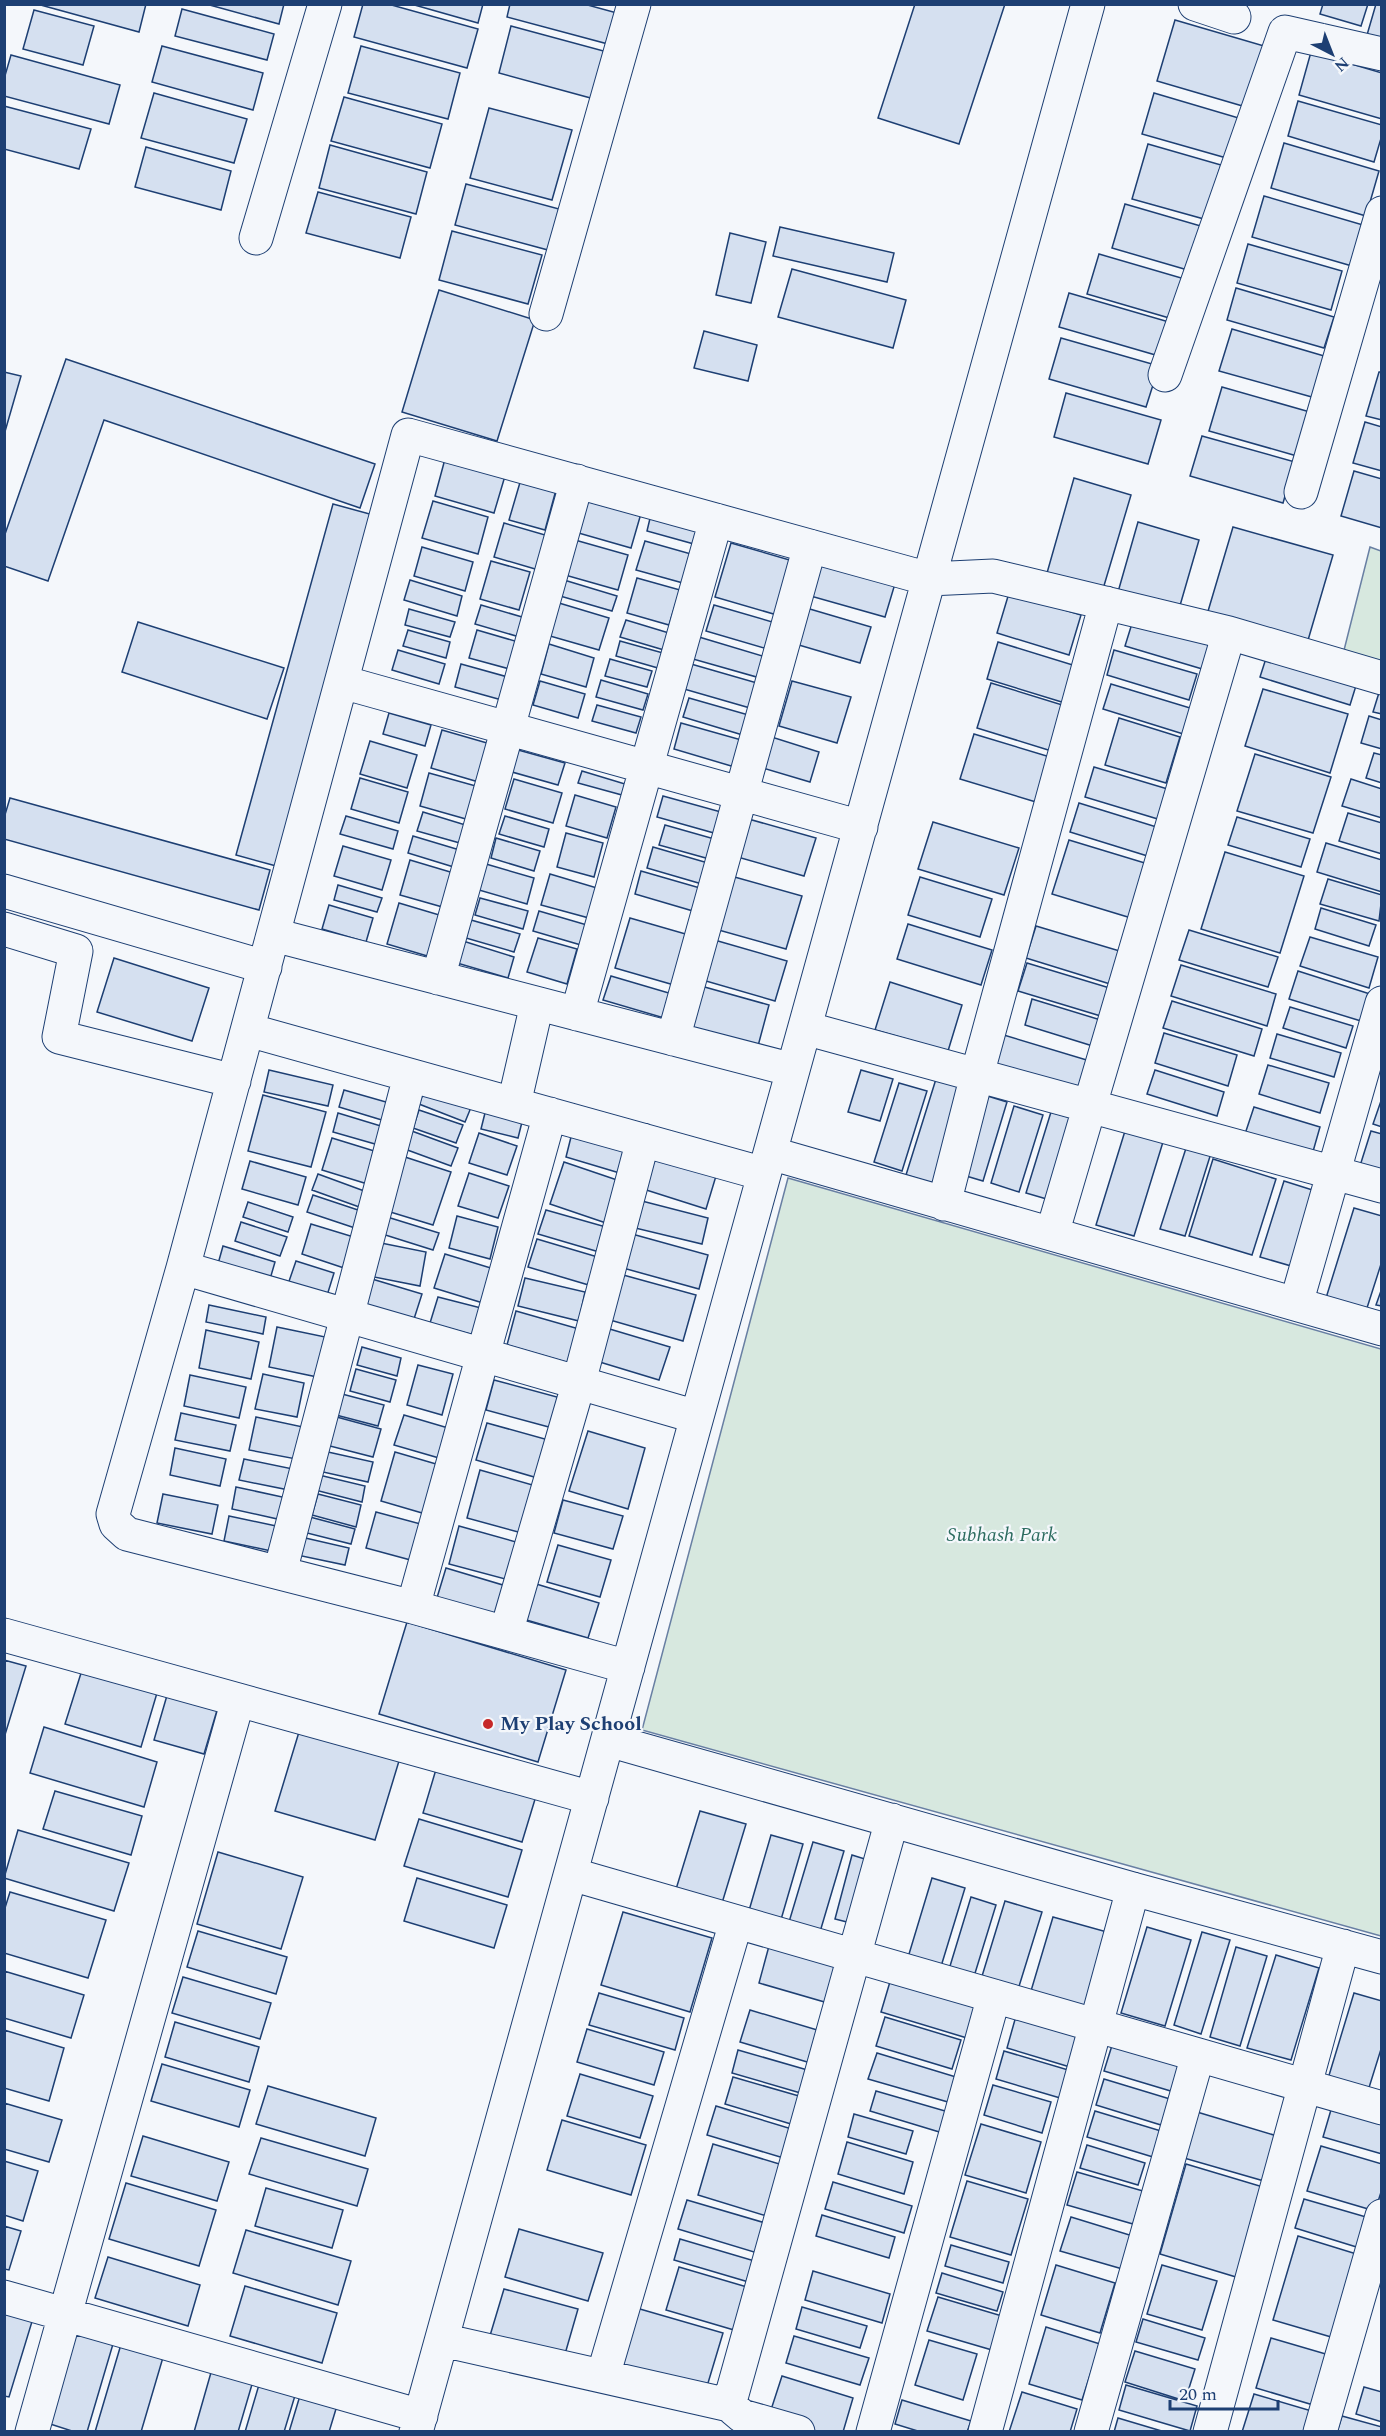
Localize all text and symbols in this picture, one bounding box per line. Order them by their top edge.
north arrow [1302,24,1362,84]
text: N [1328,51,1354,78]
park label: Subhash Park [947,1520,1058,1550]
place label: My Play School [500,1709,642,1739]
marker: My Play School [481,1717,495,1731]
scale bar [1170,2373,1278,2411]
text: 20 m [1179,2381,1217,2408]

